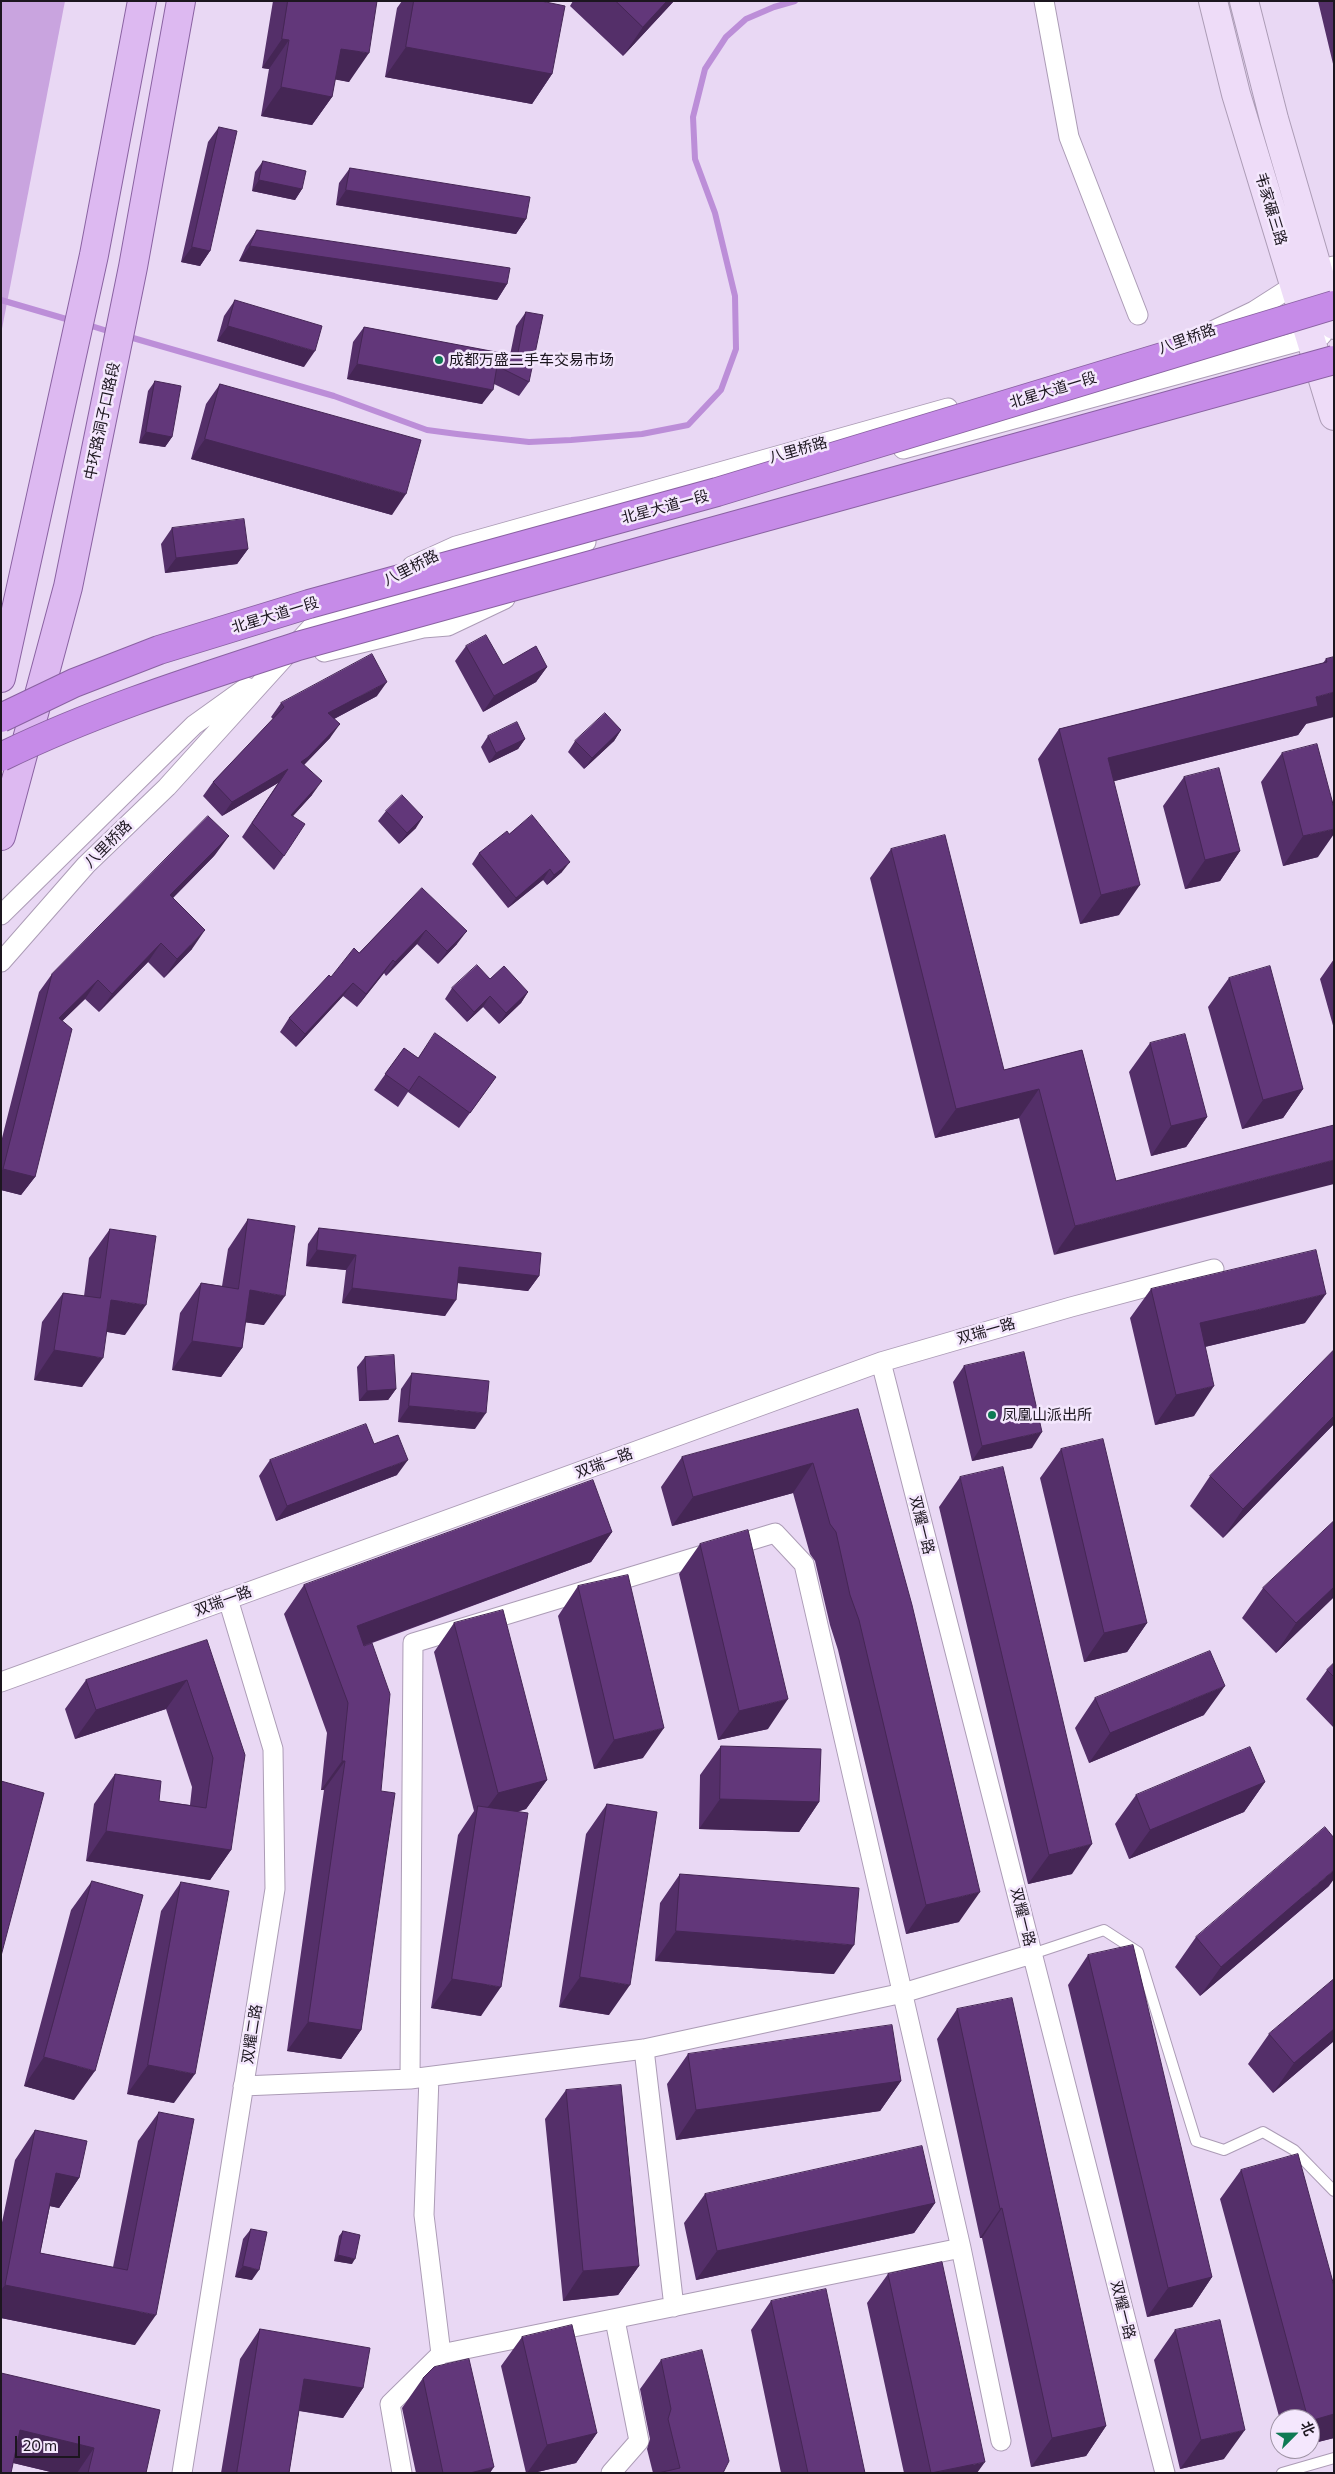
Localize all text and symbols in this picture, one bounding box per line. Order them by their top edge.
street label: 韦家碾三路 [1251,171,1291,247]
street label: 八里桥路 [1156,320,1218,358]
place label: 成都万盛二手车交易市场 [449,351,614,369]
marker: 成都万盛二手车交易市场 [433,354,445,366]
street label: 中环路洞子口路段 [81,360,123,482]
street label: 北星大道一段 [1007,368,1099,412]
street label: 八里桥路 [767,433,829,467]
street label: 北星大道一段 [619,487,711,527]
street label: 八里桥路 [380,546,442,590]
street label: 北星大道一段 [229,593,321,637]
street label: 八里桥路 [80,816,136,872]
street label: 双瑞一路 [955,1314,1017,1348]
place label: 凤凰山派出所 [1002,1406,1092,1424]
marker: 凤凰山派出所 [986,1409,998,1421]
street label: 双瑞一路 [573,1444,635,1482]
street label: 双耀一路 [906,1494,938,1556]
street label: 双瑞一路 [192,1582,254,1620]
street label: 双耀一路 [1007,1886,1039,1948]
street label: 双耀二路 [238,2003,266,2065]
street label: 双耀一路 [1107,2279,1139,2341]
north arrow [1270,2409,1320,2459]
text: 北 [1298,2419,1319,2438]
scale bar [18,2426,82,2458]
text: 20 m [23,2436,57,2454]

